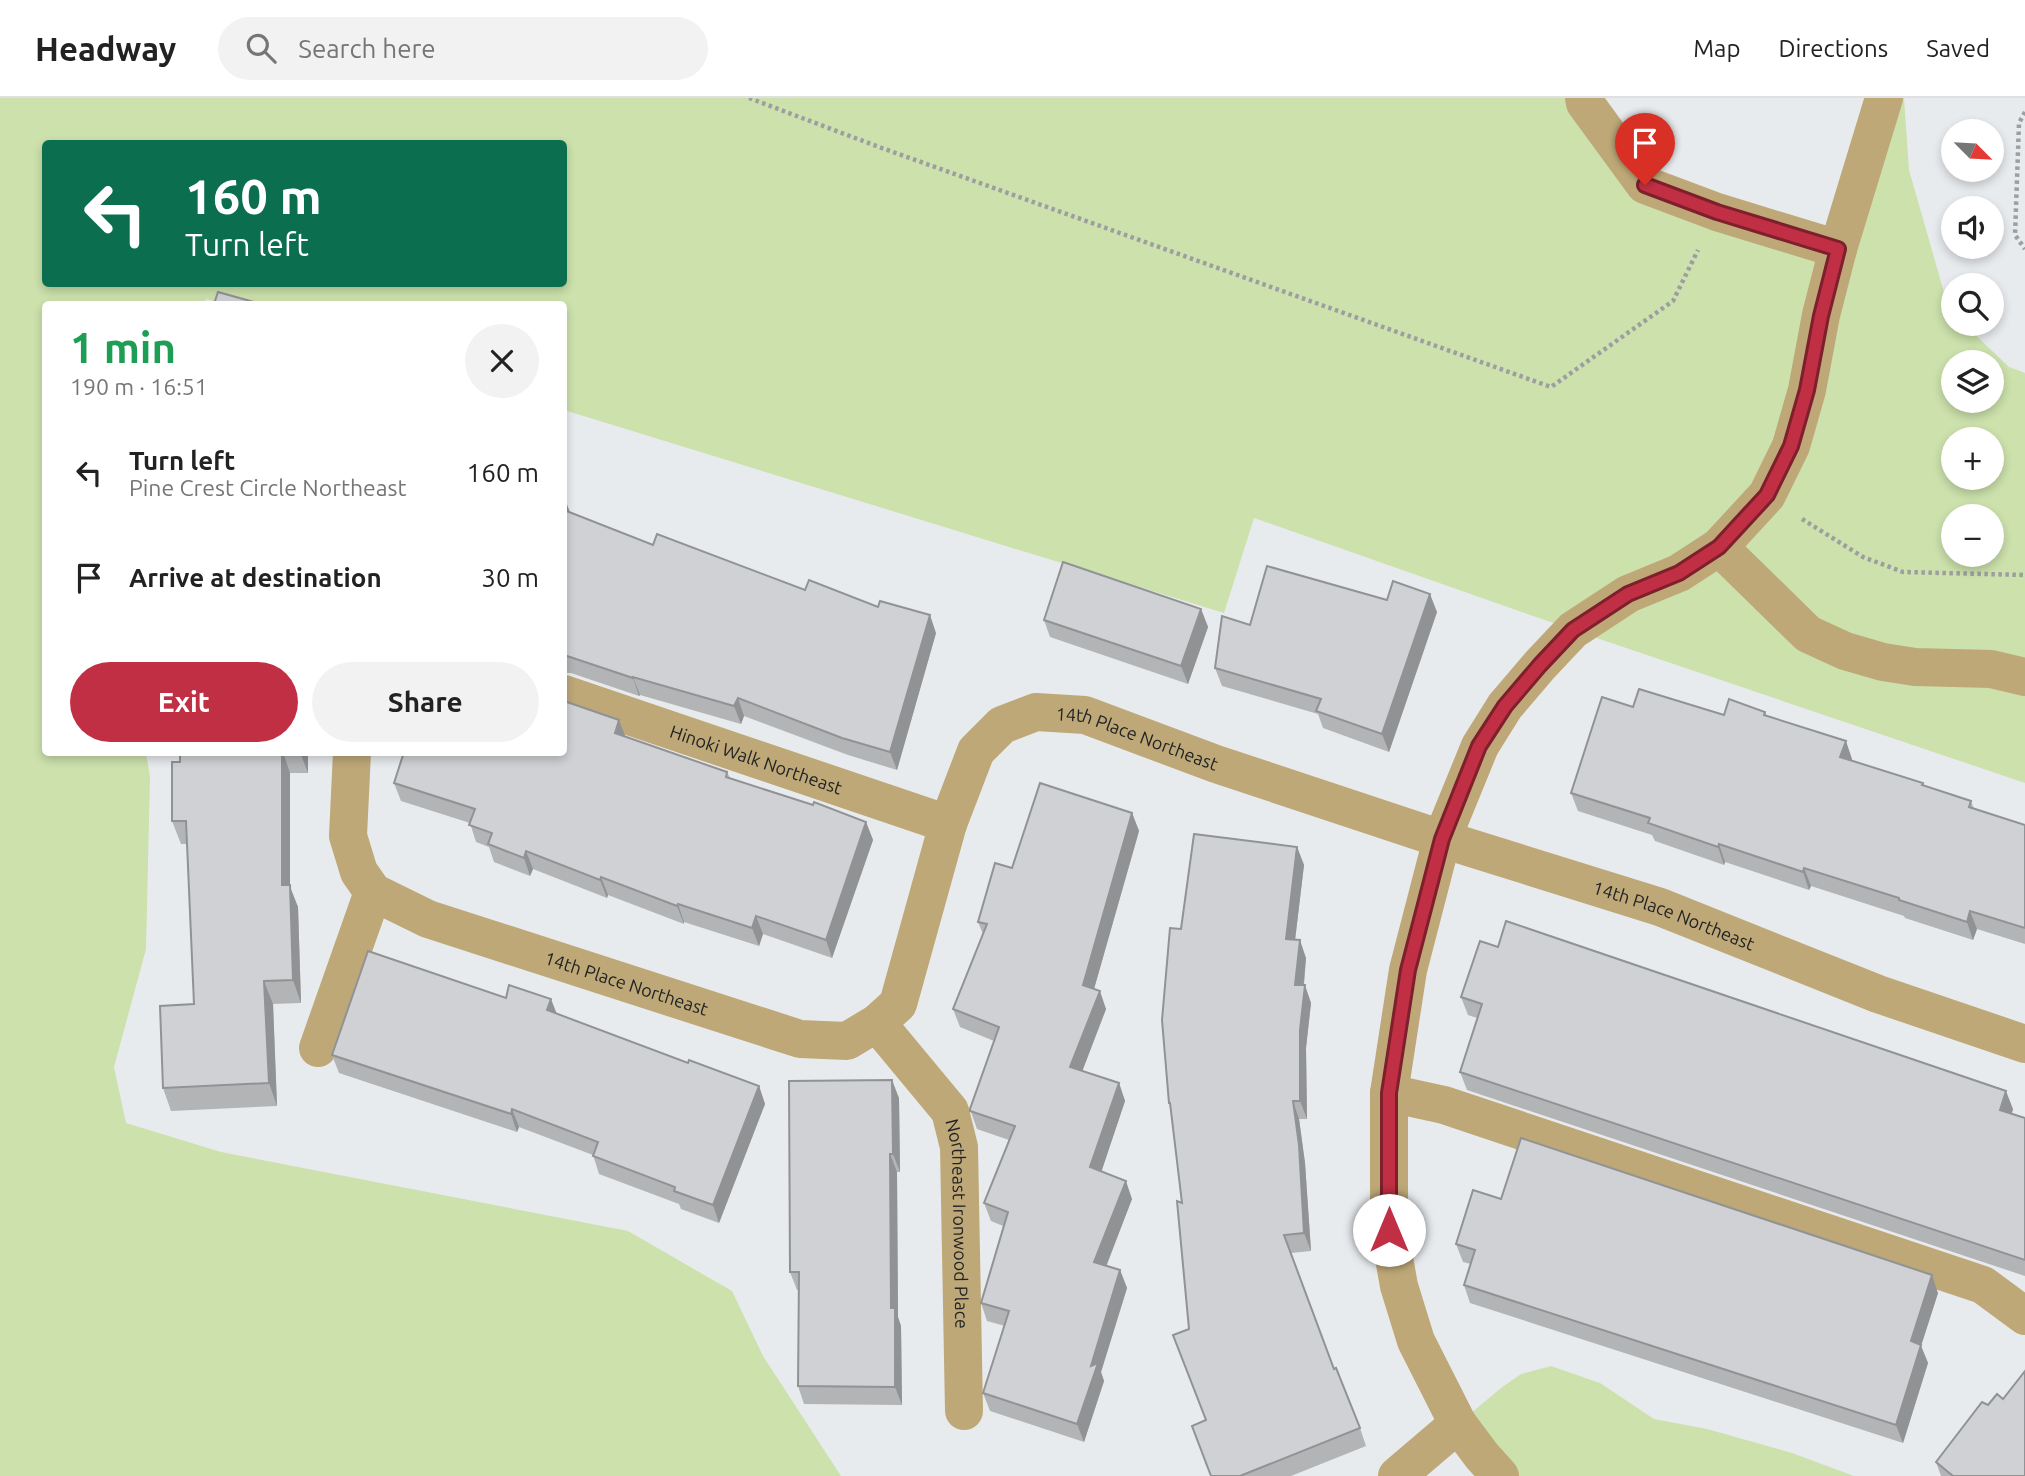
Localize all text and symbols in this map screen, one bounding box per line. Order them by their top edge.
search box [218,17,708,80]
icon: search [242,29,280,67]
text: Headway [35,30,176,67]
text: Search here [298,34,436,63]
text: Map [1693,35,1740,62]
text: Directions [1778,35,1888,62]
text: Saved [1926,35,1990,62]
pin [1615,113,1675,185]
north arrow [1941,119,2004,182]
map controls [1941,119,2004,567]
icon: arrive [1626,124,1664,162]
icon: left [70,168,161,259]
text: 160 m [185,168,322,223]
button: sound [1941,196,2004,259]
text: Turn left [185,226,309,262]
button: search [1941,273,2004,336]
text: 1 min [70,324,176,371]
button: close [465,324,539,398]
button: layers [1941,350,2004,413]
text: 190 m · 16:51 [70,374,208,399]
button: + [1941,427,2004,490]
text: Turn left [129,446,235,475]
icon: left [70,454,108,492]
text: 160 m [467,458,539,487]
text: Pine Crest Circle Northeast [129,475,407,500]
button: − [1941,504,2004,567]
icon: arrive [70,559,108,597]
text: Arrive at destination [129,563,382,592]
text: 30 m [481,563,539,592]
button: Exit [70,662,298,742]
button: Share [312,662,539,742]
street label: 14th Place Northeast [1055,703,1221,774]
street label: Hinoki Walk Northeast [668,721,845,798]
street label: 14th Place Northeast [1591,877,1758,954]
street label: 14th Place Northeast [542,947,711,1019]
street label: Northeast Ironwood Place [942,1117,972,1329]
position arrow [1352,1193,1426,1267]

